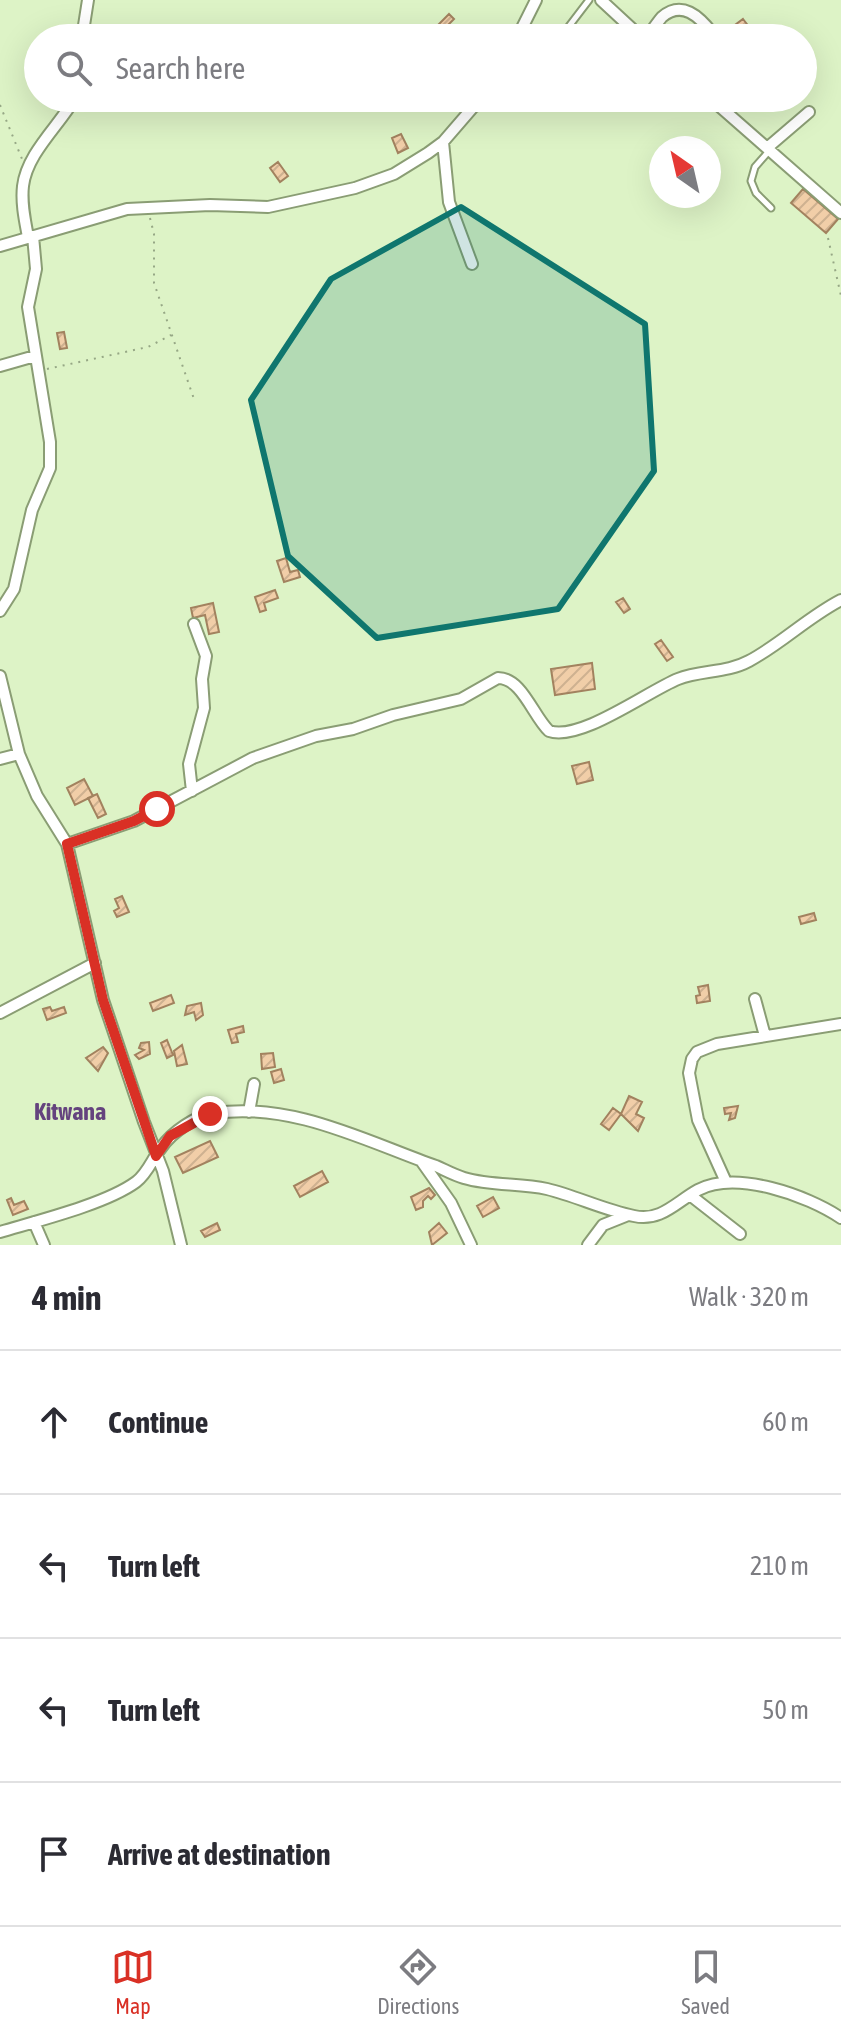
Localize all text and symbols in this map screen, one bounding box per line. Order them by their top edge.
search box [24,24,817,112]
icon: search [52,46,96,90]
text: Search here [116,51,245,85]
north arrow [649,136,721,208]
route start [139,791,175,827]
route end [192,1096,228,1132]
district label: Kitwana [34,1098,106,1125]
text: 4 min [32,1278,101,1317]
text: Walk · 320 m [689,1282,809,1312]
icon: ahead [32,1400,76,1444]
text: Continue [108,1405,208,1439]
text: 60 m [762,1407,809,1437]
icon: left [32,1544,76,1588]
text: Turn left [108,1549,200,1583]
text: 210 m [750,1551,809,1581]
icon: left [32,1688,76,1732]
text: Turn left [108,1693,200,1727]
text: 50 m [762,1695,809,1725]
icon: arrive [32,1832,76,1876]
text: Arrive at destination [108,1837,330,1871]
tab: Map [111,1945,155,2019]
tab: Directions [377,1945,459,2019]
tab: Saved [681,1945,730,2019]

